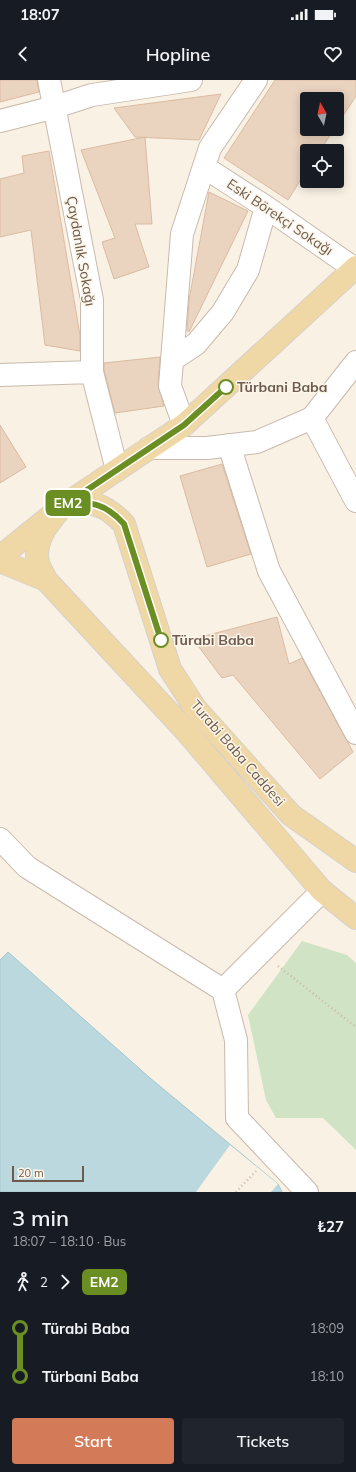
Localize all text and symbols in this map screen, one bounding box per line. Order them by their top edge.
text: 18:07 [20,5,60,24]
icon: back [12,43,34,65]
text: Hopline [146,43,210,66]
icon: heart [322,43,344,65]
north arrow [300,92,344,136]
map controls [300,92,344,188]
button: locate [300,144,344,188]
street label: Eski Börekçi Sokağı [223,175,337,259]
street label: Çaydanlık Sokağı [62,194,100,308]
place label: Türbani Baba [237,378,327,396]
marker: Türbani Baba [218,379,234,395]
line badge: EM2 [45,490,91,516]
text: EM2 [54,494,82,512]
place label: Türabi Baba [172,631,254,649]
marker: Türabi Baba [153,632,169,648]
street label: Turabi Baba Caddesi [187,696,289,810]
scale bar [12,1164,84,1183]
text: 20 m [18,1166,44,1180]
text: 3 min [12,1204,69,1232]
text: ₺27 [317,1217,344,1236]
text: 18:07 – 18:10 · Bus [12,1233,126,1249]
icon: walk [12,1271,34,1293]
icon: forward [54,1271,76,1293]
text: EM2 [90,1273,119,1291]
text: 2 [40,1274,48,1290]
text: Türabi Baba [42,1319,130,1338]
text: 18:09 [310,1320,344,1336]
text: Türbani Baba [42,1367,139,1386]
text: 18:10 [310,1368,344,1384]
button: Start [12,1418,174,1464]
button: Tickets [182,1418,344,1464]

